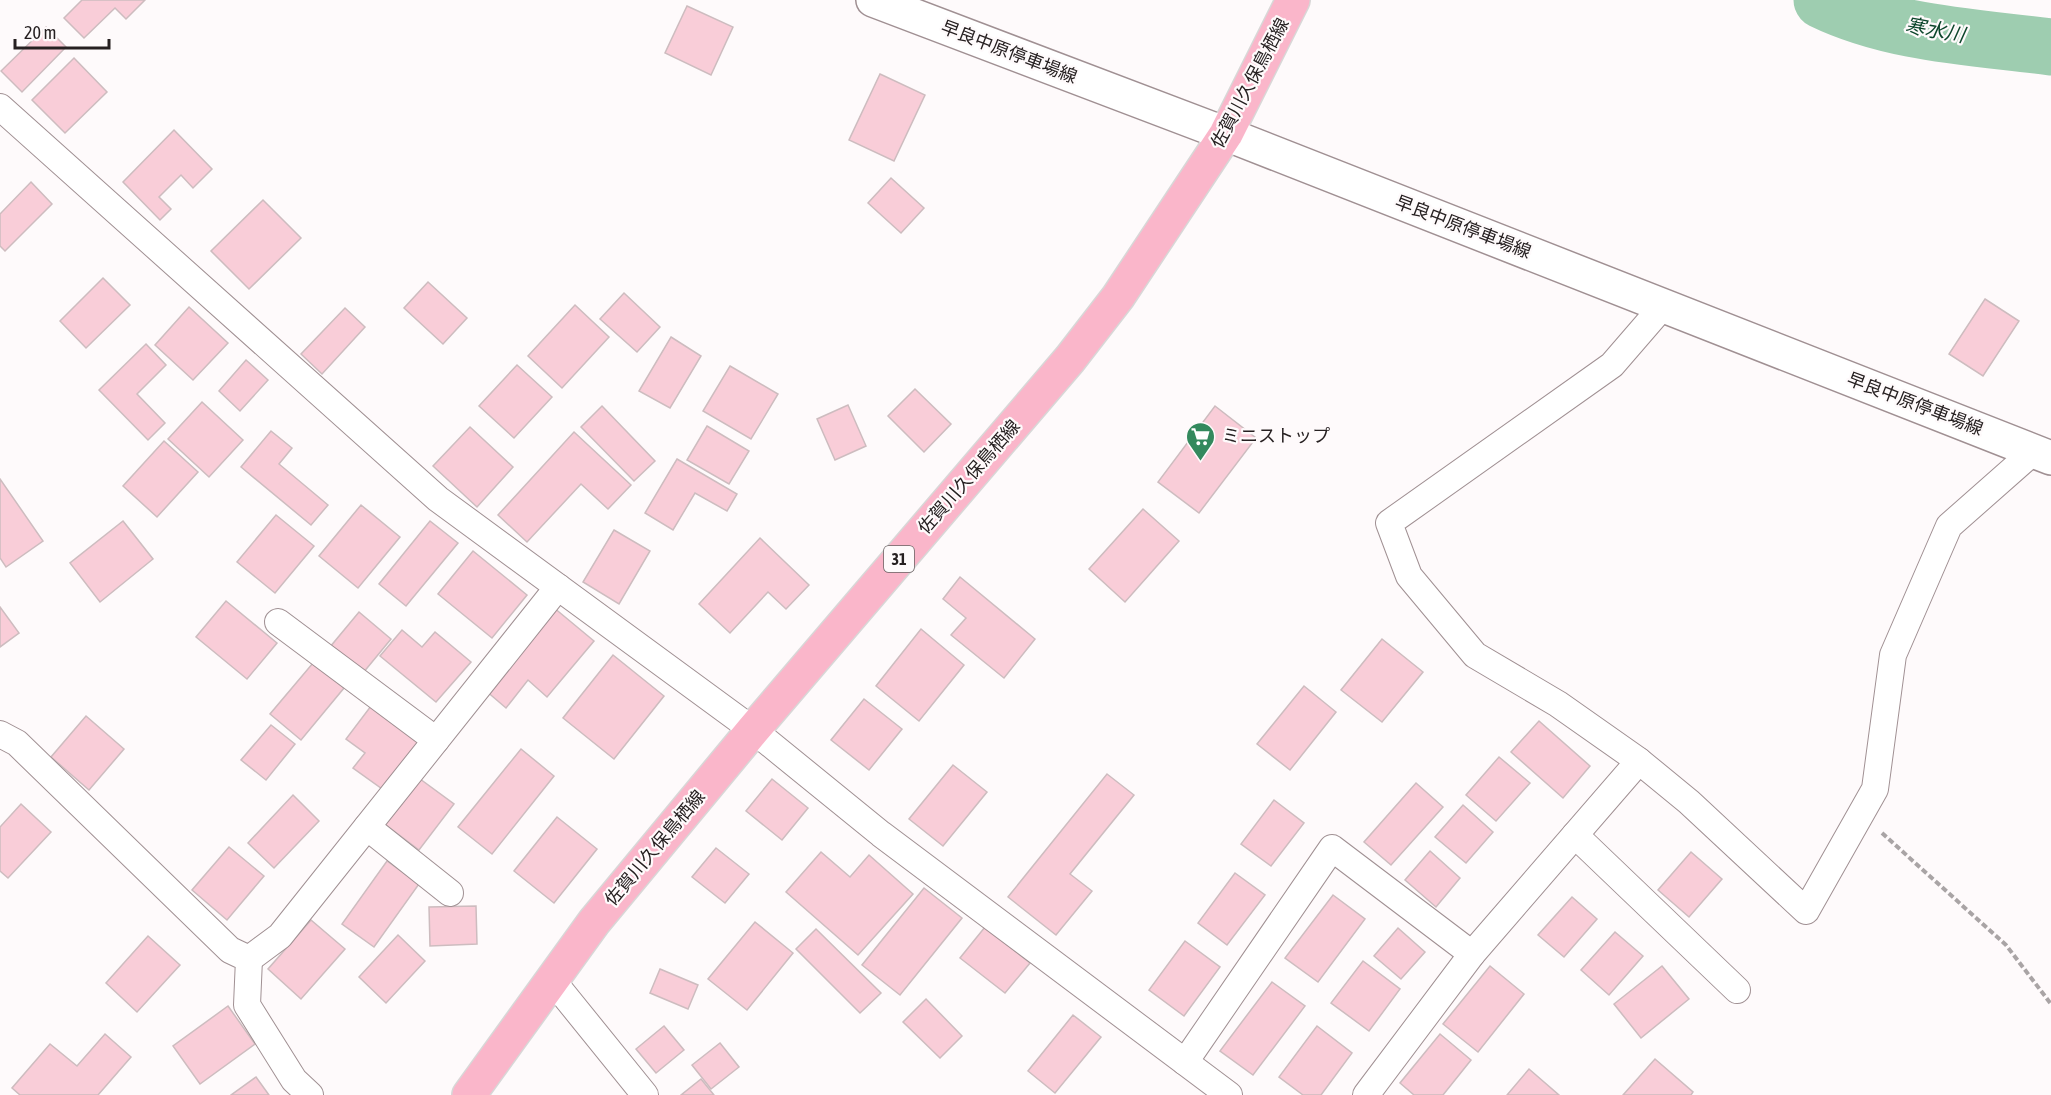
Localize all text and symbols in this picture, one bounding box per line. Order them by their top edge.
scale bar [15,12,110,50]
water label: 寒水川 [1904,13,1969,46]
street label: 佐賀川久保鳥栖線 [1206,14,1293,151]
street label: 早良中原停車場線 [938,16,1080,87]
text: 20 m [24,22,56,43]
street label: 早良中原停車場線 [1392,191,1534,262]
street label: 早良中原停車場線 [1844,368,1986,439]
street label: 佐賀川久保鳥栖線 [913,415,1024,538]
supermarket icon: ミニストップ [1185,420,1217,462]
place label: ミニストップ [1222,425,1330,446]
road number: 31 [884,546,914,572]
street label: 佐賀川久保鳥栖線 [600,786,709,910]

